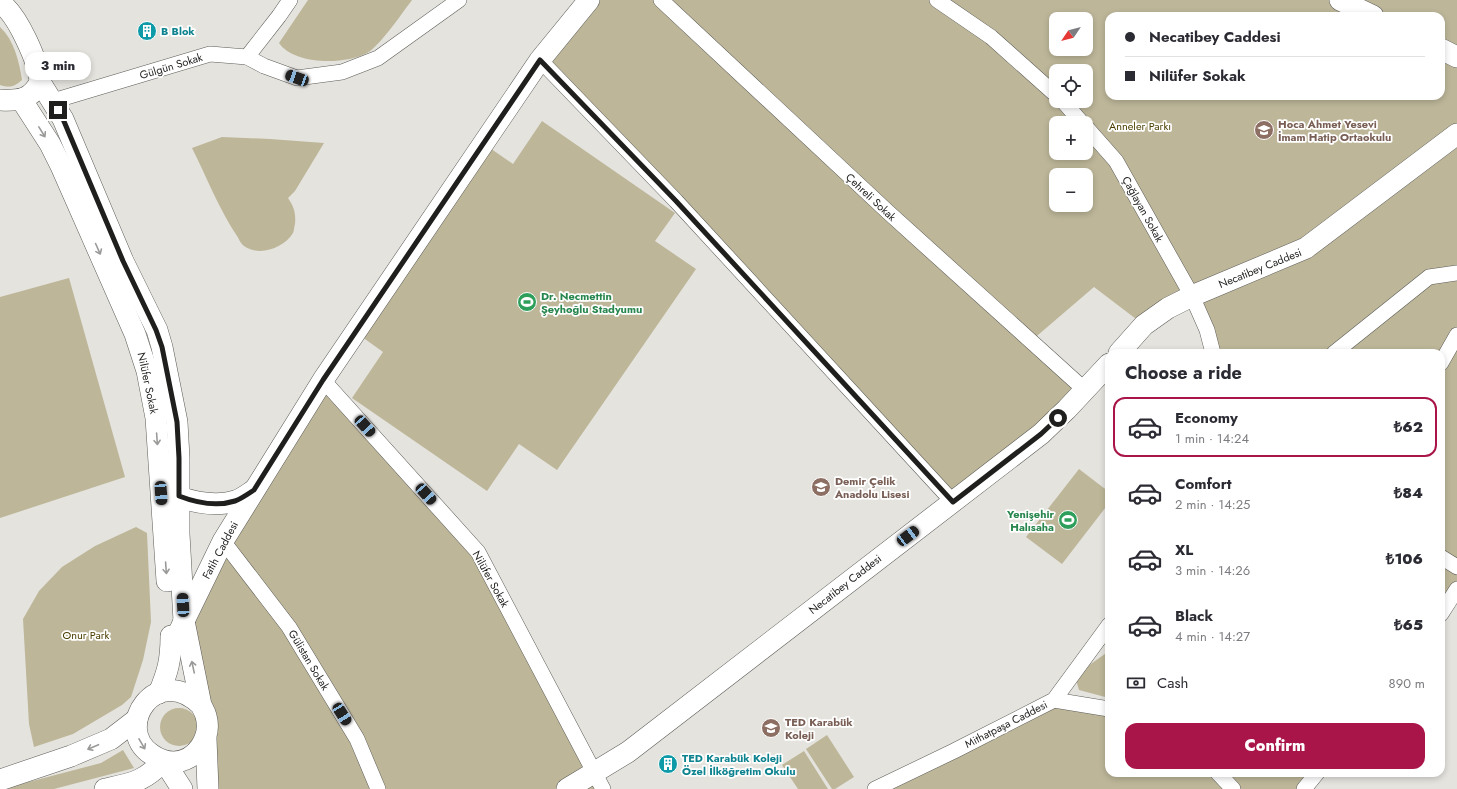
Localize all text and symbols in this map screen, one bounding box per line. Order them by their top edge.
north arrow [1049,12,1093,56]
map controls [1049,12,1093,212]
building icon: B Blok [136,20,158,42]
place label: B Blok [161,23,195,39]
text: Necatibey Caddesi [1149,26,1281,48]
street label: Gülgün Sokak [138,49,205,83]
callout: 3 min [25,52,91,80]
text: 3 min [41,56,75,75]
button: locate [1049,64,1093,108]
text: Nilüfer Sokak [1149,65,1246,87]
car [284,68,310,88]
route end [49,101,67,119]
button: + [1049,116,1093,160]
place label: Hoca Ahmet Yesevi İmam Hatip Ortaokulu [1278,116,1391,145]
park label: Anneler Parkı [1109,118,1171,134]
school or university icon: Hoca Ahmet Yesevi İmam Hatip Ortaokulu [1253,119,1275,141]
one-way arrow [39,126,47,138]
button: − [1049,168,1093,212]
street label: Çehreli Sokak [842,169,900,225]
street label: Çağlayan Sokak [1118,173,1168,245]
one-way arrow [95,243,102,255]
street label: Necatibey Caddesi [1216,244,1304,292]
place label: Dr. Necmettin Şeyhoğlu Stadyumu [541,288,642,317]
sports icon: Dr. Necmettin Şeyhoğlu Stadyumu [516,291,538,313]
street label: Nilüfer Sokak [134,351,162,415]
text: Choose a ride [1125,360,1242,386]
text: Economy [1175,407,1238,429]
route start [1049,409,1067,427]
icon: car [1127,409,1163,445]
car [353,413,377,439]
text: ₺62 [1394,416,1423,438]
text: 1 min · 14:24 [1175,429,1249,448]
one-way arrow [154,432,161,445]
place label: Demir Çelik Anadolu Lisesi [834,473,909,502]
text: Comfort [1175,473,1232,495]
icon: car [1127,475,1163,511]
school or university icon: Demir Çelik Anadolu Lisesi [810,476,832,498]
car [154,481,168,505]
car [414,481,438,507]
text: ₺84 [1394,482,1423,504]
text: 2 min · 14:25 [1175,495,1250,514]
place label: Yenişehir Halısaha [1006,506,1054,535]
sports icon: Yenişehir Halısaha [1057,509,1079,531]
street label: Fatih Caddesi [198,518,242,582]
car [895,524,921,548]
text: XL [1175,539,1193,561]
icon: car [1127,541,1163,577]
street label: Nilüfer Sokak [469,548,513,610]
text: ₺106 [1386,548,1423,570]
street label: Necatibey Caddesi [805,550,885,618]
one-way arrow [163,561,170,574]
text: 3 min · 14:26 [1175,561,1250,580]
car [176,593,190,617]
text: Black [1175,605,1213,627]
icon: car [1127,607,1163,643]
text: ₺65 [1394,614,1423,636]
park label: Onur Park [63,627,110,643]
street label: Gülistan Sokak [285,627,333,693]
text: 4 min · 14:27 [1175,627,1250,646]
one-way arrow [189,661,197,674]
icon: cash [1125,672,1147,694]
text: Cash [1157,672,1188,694]
text: 890 m [1389,674,1425,693]
street label: Mithatpaşa Caddesi [962,696,1050,752]
car [331,701,353,727]
place label: TED Karabük Koleji [785,714,853,743]
school or university icon: TED Karabük Koleji [760,717,782,739]
button: Confirm [1125,723,1425,769]
one-way arrow [139,738,146,750]
one-way arrow [87,744,99,751]
place label: TED Karabük Koleji Özel İlköğretim Okulu [682,750,795,779]
building icon: TED Karabük Koleji Özel İlköğretim Okulu [657,753,679,775]

